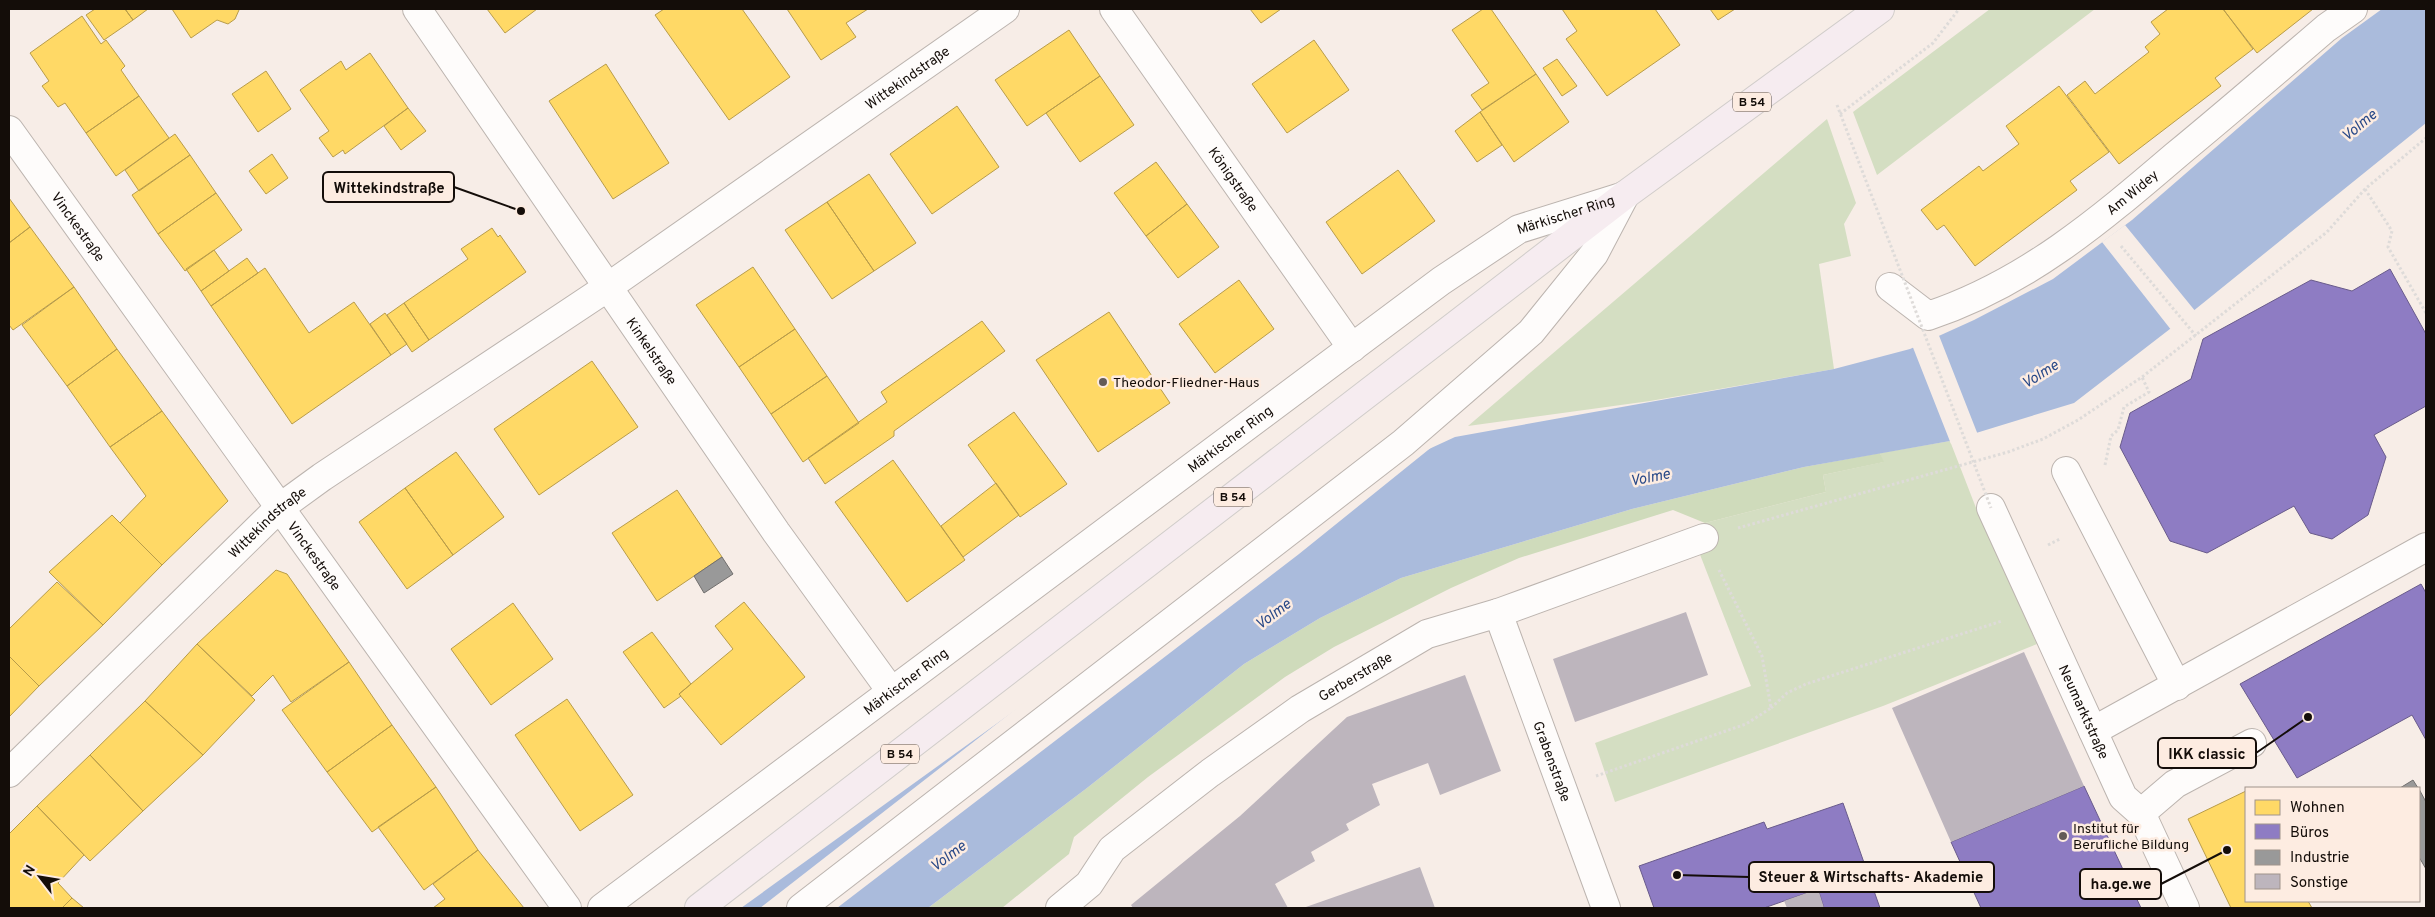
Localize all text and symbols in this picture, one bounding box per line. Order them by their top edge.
street label: Wittekindstraße [863,43,954,114]
road number: B 54 [1733,92,1771,111]
water label: Volme [2339,106,2382,146]
street label: Königstraße [1204,144,1261,216]
street label: Am Widey [2104,167,2162,220]
callout: Wittekindstraße [323,172,454,202]
text: Wittekindstraße [333,180,445,199]
street label: Vinckestraße [47,190,108,266]
street label: Märkischer Ring [1515,193,1617,239]
street label: Kinkelstraße [622,315,680,389]
water label: Volme [2019,356,2063,394]
place label: Theodor-Fliedner-Haus [1113,375,1260,392]
marker: Theodor-Fliedner-Haus [1097,376,1109,388]
street label: Märkischer Ring [1185,403,1277,477]
water label: Volme [1629,465,1672,492]
street label: Wittekindstraße [226,484,310,563]
road number: B 54 [1214,488,1252,507]
street label: Vinckestraße [283,519,344,595]
water label: Volme [1252,595,1296,635]
street label: Märkischer Ring [861,645,952,719]
street label: Gerberstraße [1316,649,1396,706]
street label: Neumarktstraße [2054,663,2112,762]
street label: Grabenstraße [1528,719,1573,805]
callout: IKK classic [2158,738,2256,768]
road number: B 54 [881,744,919,764]
text: IKK classic [2168,746,2246,765]
legend [2245,787,2420,902]
text: Wohnen [2290,799,2345,818]
place label: Institut für Berufliche Bildung [2073,821,2189,854]
text: Büros [2290,824,2329,843]
marker: Institut für Berufliche Bildung [2057,830,2069,842]
water label: Volme [927,837,971,877]
text: Industrie [2290,849,2349,868]
north arrow [15,852,65,902]
text: N [20,862,40,880]
callout: Steuer & Wirtschafts- Akademie [1749,862,1994,892]
text: Steuer & Wirtschafts- Akademie [1759,869,1983,888]
callout: ha.ge.we [2080,869,2161,899]
text: Sonstige [2290,874,2348,893]
text: ha.ge.we [2091,876,2151,895]

